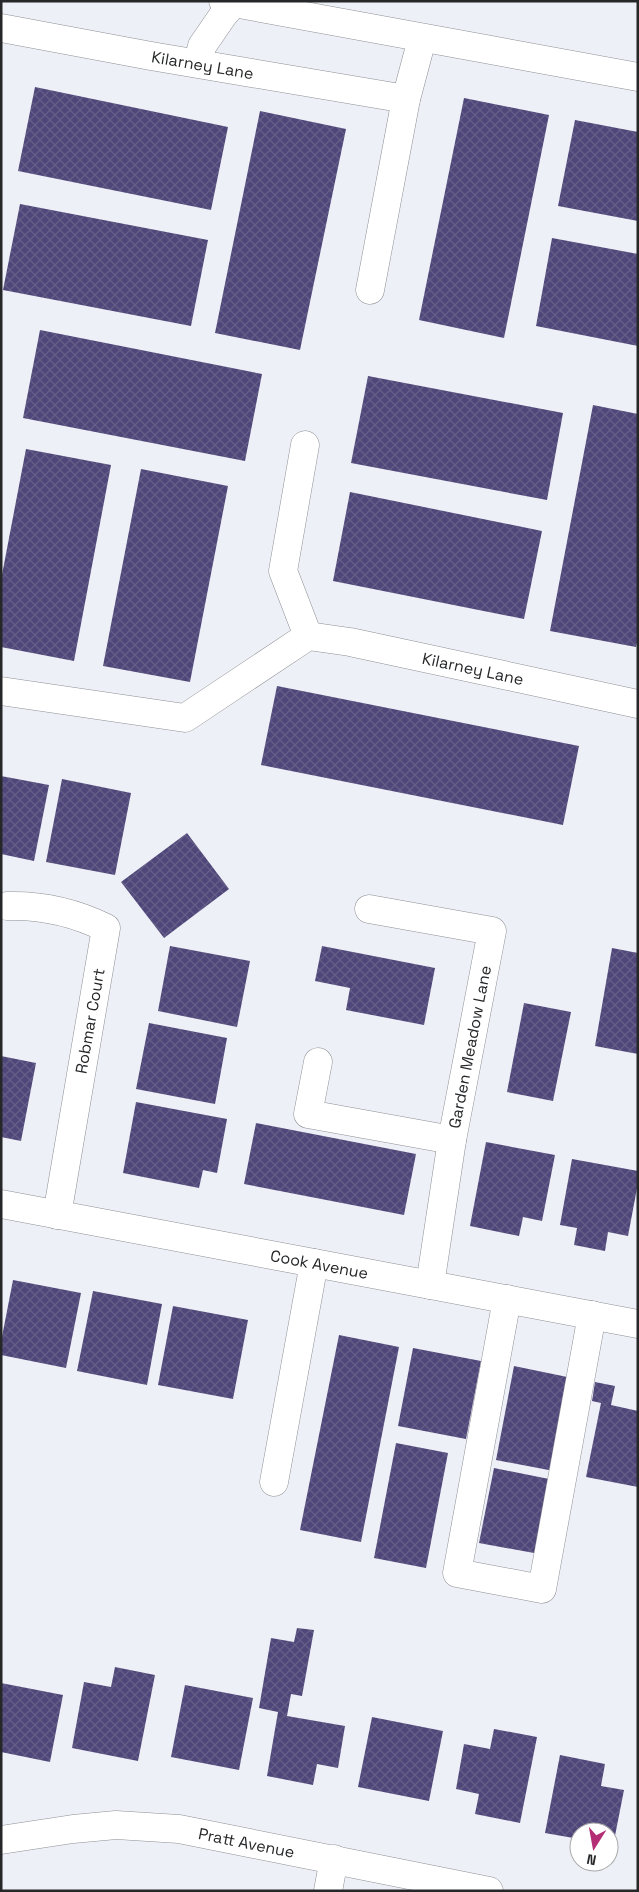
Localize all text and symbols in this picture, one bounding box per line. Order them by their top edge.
street label: Kilarney Lane [150,46,255,84]
street label: Kilarney Lane [420,647,526,690]
street label: Garden Meadow Lane [444,964,496,1130]
street label: Robmar Court [70,967,110,1075]
street label: Cook Avenue [269,1244,370,1283]
north arrow [569,1822,619,1872]
street label: Pratt Avenue [197,1823,296,1862]
text: N [585,1850,598,1869]

